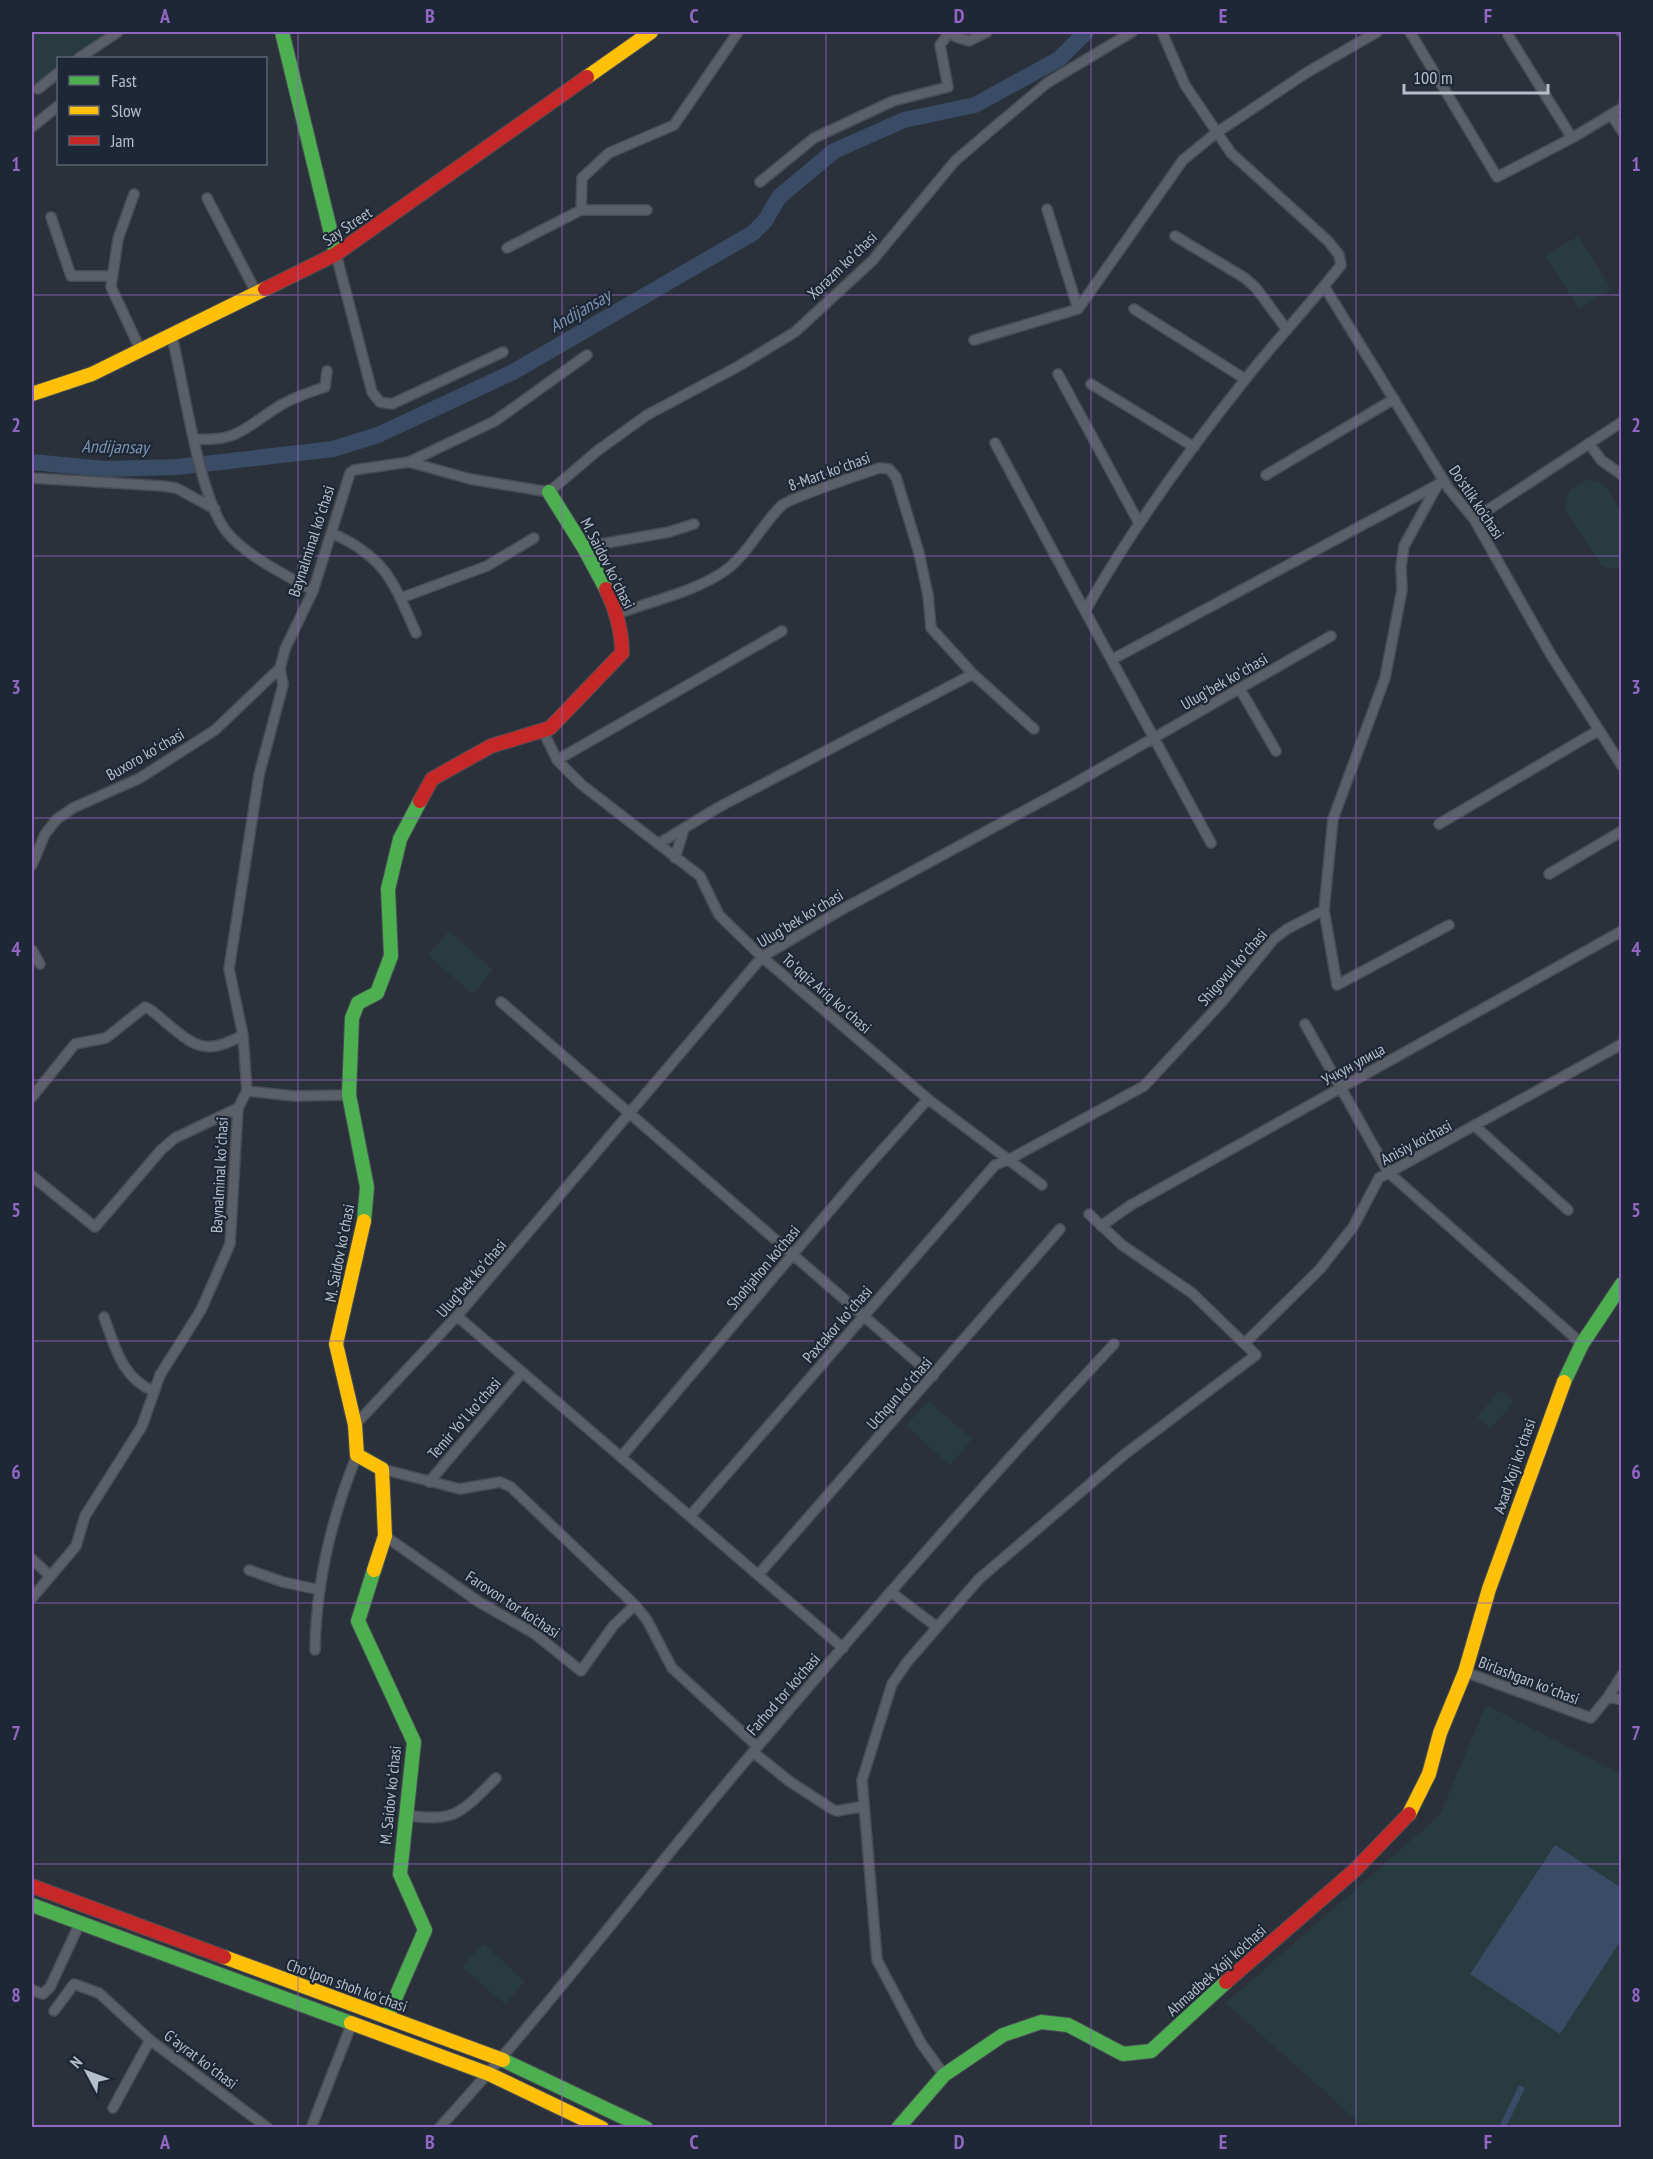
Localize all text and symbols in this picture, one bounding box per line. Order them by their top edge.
text: A [159,3,171,29]
text: B [425,3,435,29]
text: C [689,3,699,29]
text: D [954,3,965,29]
text: E [1219,3,1227,29]
text: F [1484,3,1492,29]
legend [57,57,267,165]
scale bar [1404,57,1548,95]
text: 100 m [1413,66,1453,89]
text: Fast [111,69,137,92]
text: Slow [111,99,142,122]
text: Jam [110,129,134,152]
text: 1 [11,151,21,177]
text: 1 [1631,151,1641,177]
street label: Say Street [318,202,376,250]
street label: Xorazm koʻchasi [803,227,881,303]
water label: Andijansay [545,283,617,337]
text: 2 [11,412,21,438]
text: 2 [1631,412,1641,438]
water label: Andijansay [81,434,151,459]
street label: 8-Mart koʻchasi [785,447,873,495]
street label: Do'stlik ko'chasi [1445,461,1509,543]
street label: Baynalminal koʻchasi [284,483,338,599]
street label: M. Saidov koʻchasi [577,514,639,612]
street label: Ulugʻbek koʻchasi [1177,648,1271,714]
text: 3 [11,674,21,700]
text: 3 [1631,674,1641,700]
street label: Buxoro koʻchasi [102,724,188,784]
street label: Ulugʻbek koʻchasi [753,885,847,951]
street label: Shigovul koʻchasi [1193,924,1271,1010]
text: 4 [11,936,21,962]
text: 4 [1631,936,1641,962]
street label: Toʻqqiz Ariq koʻchasi [778,949,876,1037]
street label: Учкун улица [1318,1039,1388,1089]
street label: Anisiy ko'chasi [1377,1115,1455,1169]
street label: Baynalminal koʻchasi [206,1117,232,1233]
text: 5 [11,1197,21,1223]
text: 5 [1631,1197,1641,1223]
street label: M. Saidov koʻchasi [320,1202,358,1304]
street label: Shohjahon ko'chasi [722,1221,804,1313]
street label: Ulugʻbek koʻchasi [432,1235,510,1321]
street label: Paxtakor koʻchasi [798,1281,876,1367]
street label: Uchqun koʻchasi [862,1353,936,1433]
street label: Temir Yoʻl koʻchasi [423,1373,505,1463]
street label: Axad Xoji koʻchasi [1488,1416,1540,1516]
text: 6 [11,1459,21,1485]
text: 6 [1631,1459,1641,1485]
street label: Farovon tor ko'chasi [462,1566,564,1642]
street label: Farhod tor ko'chasi [742,1649,824,1739]
street label: Birlashgan koʻchasi [1476,1652,1582,1708]
text: 7 [11,1720,21,1746]
text: 7 [1631,1720,1641,1746]
street label: M. Saidov koʻchasi [375,1745,405,1845]
street label: Ahmadbek Xoji ko'chasi [1162,1920,1270,2020]
street label: Choʻlpon shoh koʻchasi [284,1954,410,2016]
text: 8 [11,1982,21,2008]
text: 8 [1631,1982,1641,2008]
street label: Gʻayrat koʻchasi [160,2025,242,2093]
north arrow [57,2042,117,2102]
text: N [65,2052,86,2072]
text: A [159,2129,171,2155]
text: B [425,2129,435,2155]
text: C [689,2129,699,2155]
text: D [954,2129,965,2155]
text: E [1219,2129,1227,2155]
text: F [1484,2129,1492,2155]

